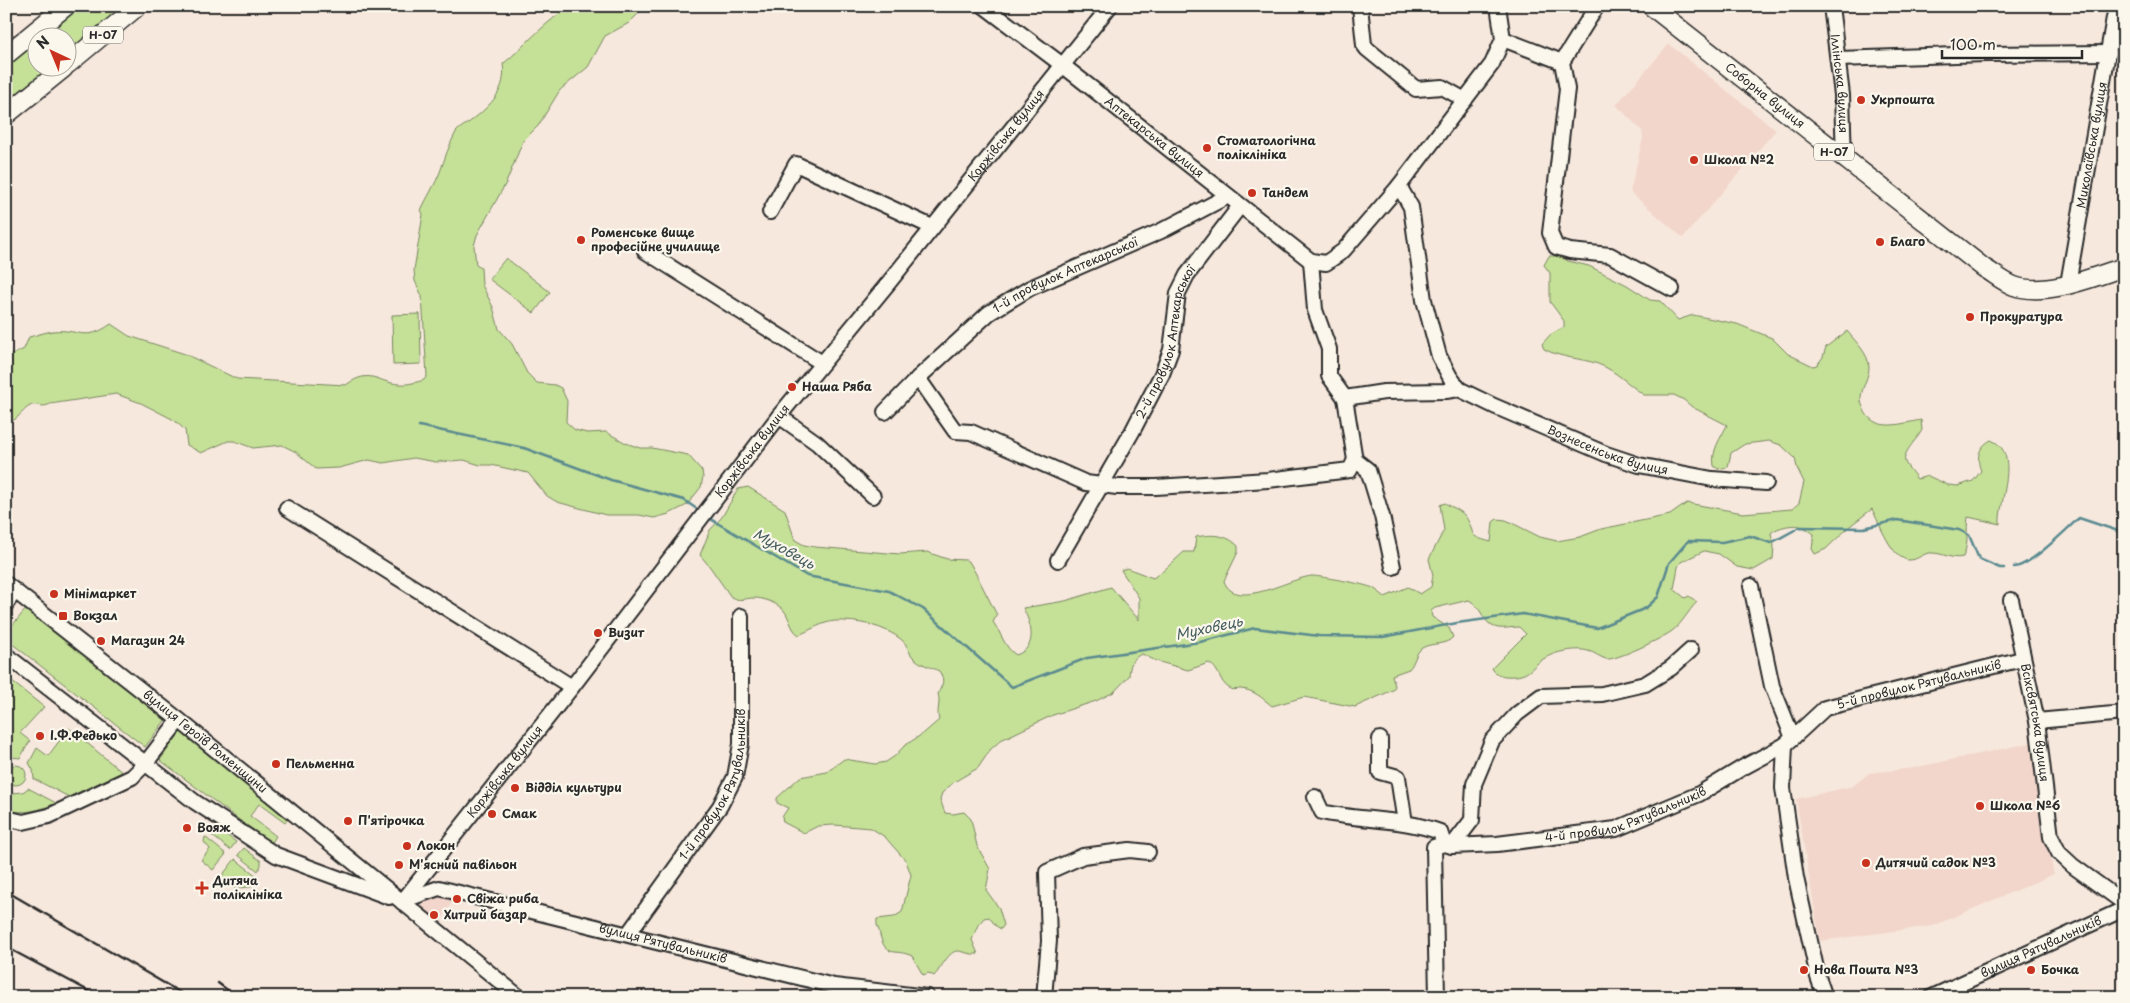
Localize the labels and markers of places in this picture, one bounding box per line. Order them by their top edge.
place label: Укрпошта [1870,90,1936,108]
marker: Укрпошта [1855,94,1867,106]
place label: Стоматологічна поліклініка [1217,131,1317,163]
marker: Стоматологічна поліклініка [1201,142,1213,154]
place label: Школа №2 [1704,150,1775,168]
marker: Школа №2 [1688,154,1700,166]
place label: Тандем [1262,183,1308,201]
marker: Тандем [1246,187,1258,199]
place label: Роменське вище професійне училище [591,223,720,255]
place label: Благо [1890,232,1925,250]
marker: Роменське вище професійне училище [575,234,587,246]
marker: Благо [1874,236,1886,248]
place label: Прокуратура [1980,307,2063,325]
marker: Прокуратура [1964,311,1976,323]
place label: Наша Ряба [802,377,872,395]
marker: Наша Ряба [786,381,798,393]
place label: Мінімаркет [64,584,137,602]
marker: Мінімаркет [48,588,60,600]
place label: Вокзал [73,606,117,624]
marker: Вокзал [57,610,69,622]
place label: Визит [608,623,645,641]
marker: Визит [592,627,604,639]
place label: Магазин 24 [111,631,185,649]
marker: Магазин 24 [95,635,107,647]
place label: І.Ф.Федько [50,726,117,744]
marker: І.Ф.Федько [34,730,46,742]
place label: Пельменна [286,754,355,772]
marker: Пельменна [270,758,282,770]
place label: Відділ культури [525,778,622,796]
marker: Відділ культури [509,782,521,794]
place label: Школа №6 [1990,796,2061,814]
marker: Школа №6 [1974,800,1986,812]
place label: Смак [502,804,537,822]
marker: Смак [486,808,498,820]
place label: П'ятірочка [358,811,425,829]
marker: П'ятірочка [342,815,354,827]
place label: Вояж [197,818,232,836]
marker: Вояж [181,822,193,834]
place label: Локон [417,836,456,854]
marker: Локон [401,840,413,852]
place label: Дитячий садок №3 [1875,853,1996,871]
place label: М'ясний павільон [409,855,517,873]
marker: Дитячий садок №3 [1860,857,1872,869]
marker: М'ясний павільон [393,859,405,871]
place label: Дитяча поліклініка [212,871,283,903]
marker: Дитяча поліклініка [195,881,209,895]
place label: Свіжа риба [467,889,540,907]
marker: Свіжа риба [451,893,463,905]
place label: Хитрий базар [444,905,528,923]
marker: Хитрий базар [428,909,440,921]
place label: Нова Пошта №3 [1814,960,1919,978]
place label: Бочка [2041,960,2080,978]
marker: Нова Пошта №3 [1798,964,1810,976]
marker: Бочка [2025,964,2037,976]

